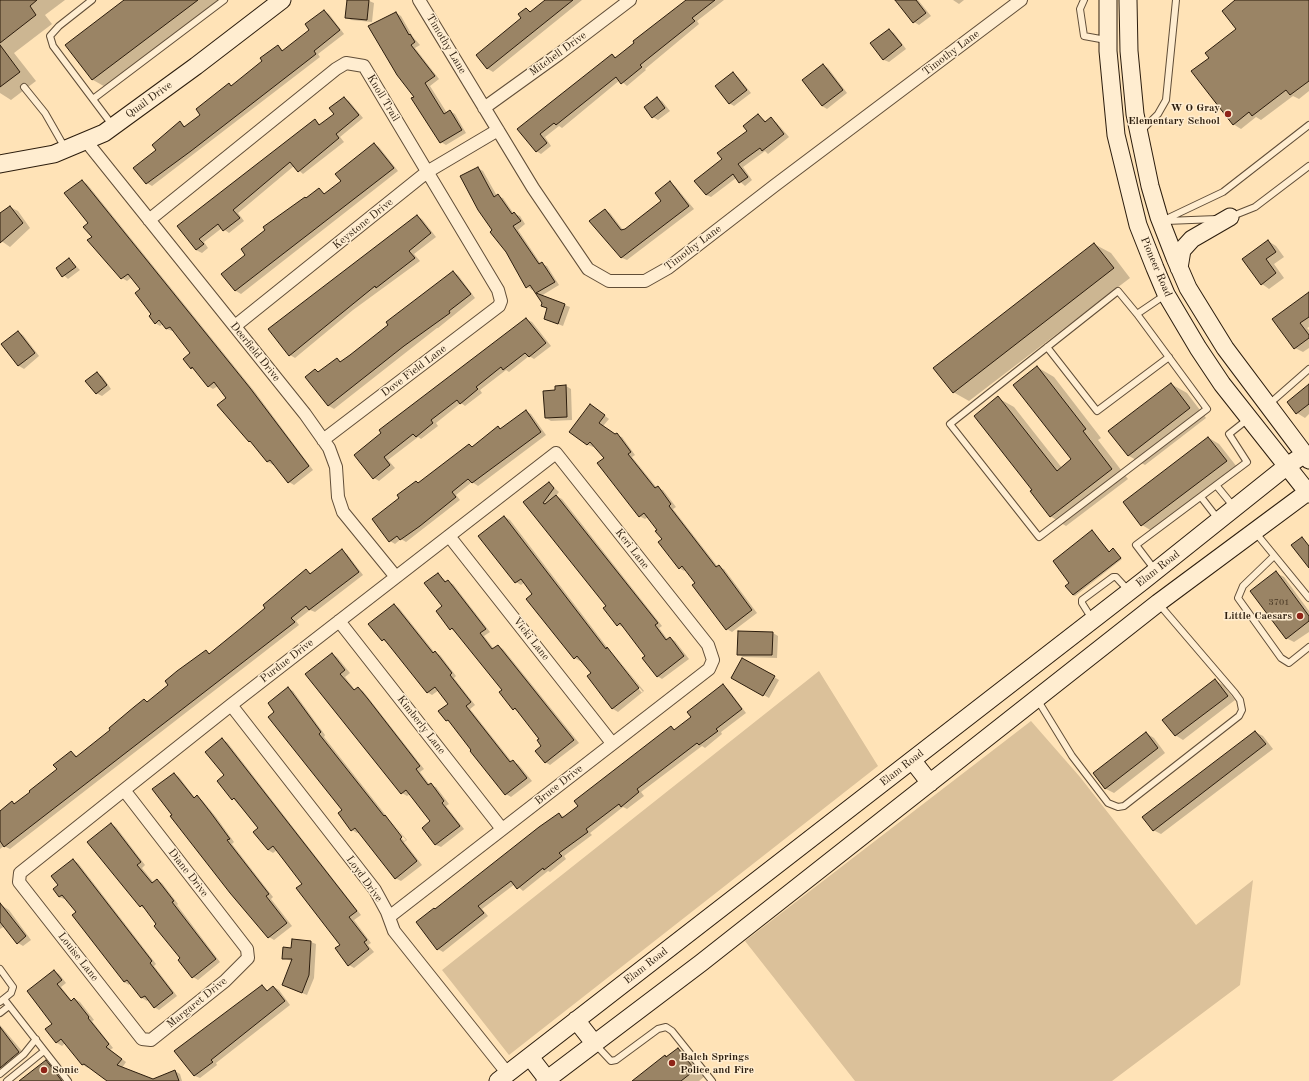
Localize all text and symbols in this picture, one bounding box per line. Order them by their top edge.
street label: Timothy Lane [423,12,469,76]
street label: Timothy Lane [920,27,982,79]
street label: Mitchell Drive [527,29,589,79]
street label: Knoll Trail [364,72,402,124]
street label: Quail Drive [123,79,175,121]
place label: W O Gray Elementary School [1128,101,1220,127]
marker: W O Gray Elementary School [1223,109,1233,119]
street label: Keystone Drive [330,196,396,252]
street label: Timothy Lane [662,222,724,274]
street label: Pioneer Road [1137,235,1175,299]
street label: Deerfield Drive [227,320,283,384]
street label: Dove Field Lane [379,342,449,400]
street label: Keri Lane [612,526,652,572]
street label: Elam Road [1133,548,1183,590]
house number: 3701 [1269,598,1289,608]
place label: Little Caesars [1224,609,1292,623]
marker: Little Caesars [1295,611,1305,621]
street label: Vicki Lane [510,615,552,663]
street label: Purdue Drive [258,636,316,686]
street label: Kimberly Lane [394,693,448,757]
street label: Elam Road [877,747,927,789]
street label: Bruce Drive [532,762,586,808]
street label: Diane Drive [165,846,211,900]
street label: Loyd Drive [343,854,385,904]
street label: Louise Lane [55,930,101,984]
street label: Elam Road [621,945,671,987]
street label: Margaret Drive [164,975,230,1031]
place label: Balch Springs Police and Fire [680,1050,754,1076]
marker: Balch Springs Police and Fire [667,1058,677,1068]
place label: Sonic [52,1063,79,1077]
marker: Sonic [39,1065,49,1075]

